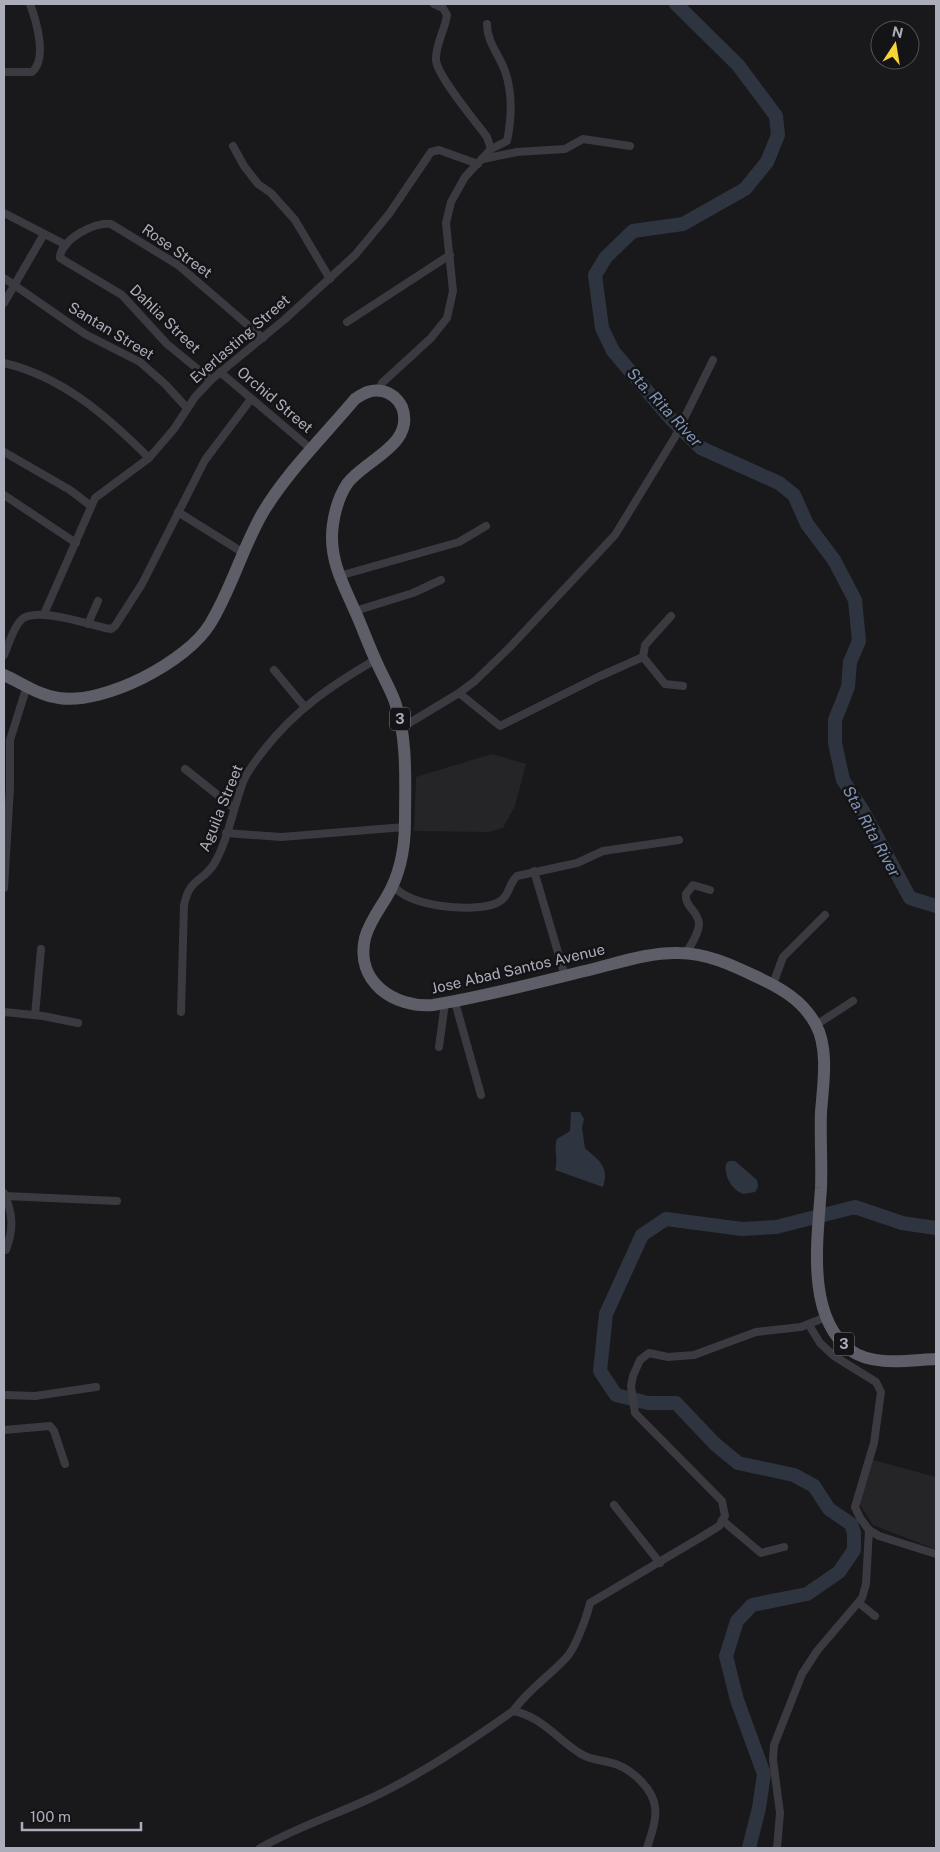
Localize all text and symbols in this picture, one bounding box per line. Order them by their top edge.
north arrow [870,20,920,70]
text: N [891,23,905,41]
street label: Rose Street [139,220,216,281]
street label: Dahlia Street [127,281,204,357]
street label: Everlasting Street [187,291,293,386]
street label: Santan Street [65,298,157,363]
street label: Orchid Street [234,363,317,436]
water label: Sta. Rita River [623,364,707,452]
road number: 3 [390,708,410,731]
street label: Aguila Street [195,762,246,854]
water label: Sta. Rita River [839,782,905,881]
street label: Jose Abad Santos Avenue [429,940,606,997]
road number: 3 [834,1332,854,1356]
scale bar [22,1800,141,1832]
text: 100 m [30,1808,71,1825]

